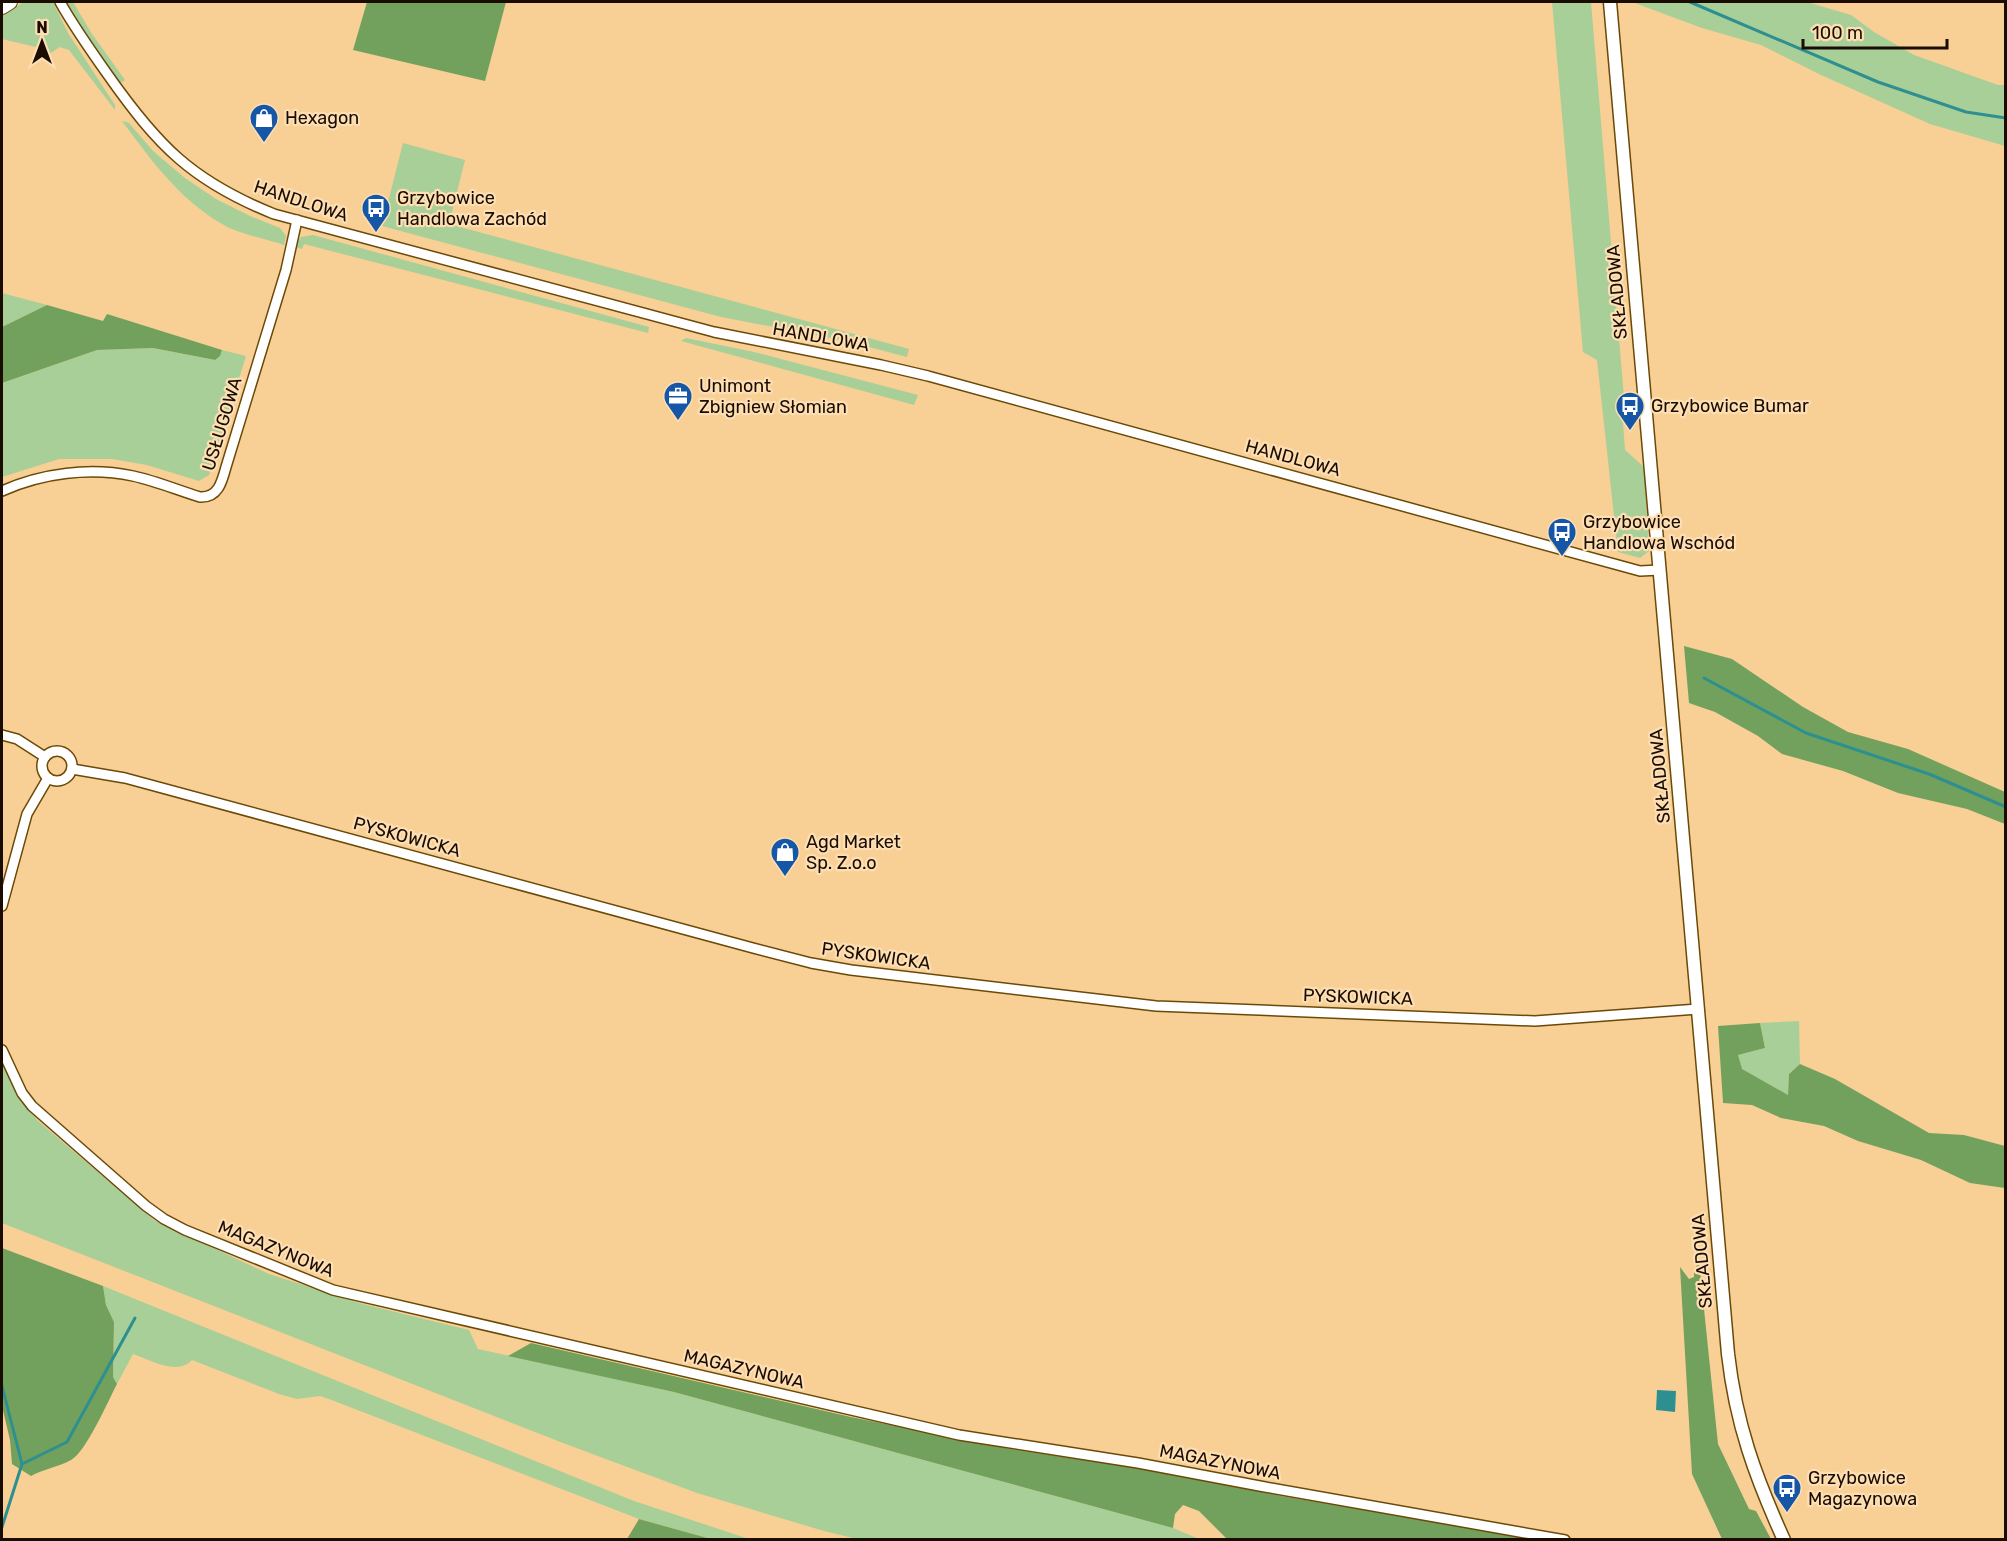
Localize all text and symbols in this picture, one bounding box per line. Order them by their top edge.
north arrow [12,12,72,72]
scale bar [1803,12,1947,50]
text: N [36,18,48,37]
text: 100 m [1812,22,1863,44]
shop icon: Hexagon [248,102,280,144]
place label: Hexagon [285,107,359,129]
street label: HANDLOWA [251,175,351,227]
place label: Grzybowice Handlowa Zachód [397,187,547,230]
bus stop icon: Grzybowice Handlowa Zachód [360,192,392,234]
street label: SKŁADOWA [1602,244,1632,340]
street label: HANDLOWA [771,318,871,356]
street label: USŁUGOWA [197,375,247,473]
place label: Unimont Zbigniew Słomian [699,375,847,418]
office icon: Unimont Zbigniew Słomian [662,380,694,422]
bus stop icon: Grzybowice Bumar [1614,390,1646,432]
place label: Grzybowice Bumar [1651,395,1809,417]
street label: HANDLOWA [1243,435,1343,481]
place label: Grzybowice Handlowa Wschód [1583,511,1735,554]
bus stop icon: Grzybowice Handlowa Wschód [1546,516,1578,558]
street label: SKŁADOWA [1645,728,1675,824]
street label: PYSKOWICKA [351,812,463,862]
place label: Agd Market Sp. Z.o.o [806,831,901,874]
shop icon: Agd Market Sp. Z.o.o [769,836,801,878]
street label: PYSKOWICKA [820,937,932,975]
street label: PYSKOWICKA [1303,984,1413,1010]
street label: SKŁADOWA [1687,1213,1717,1309]
street label: MAGAZYNOWA [215,1216,337,1282]
street label: MAGAZYNOWA [682,1344,806,1394]
street label: MAGAZYNOWA [1157,1439,1283,1485]
place label: Grzybowice Magazynowa [1808,1467,1917,1510]
bus stop icon: Grzybowice Magazynowa [1771,1472,1803,1514]

